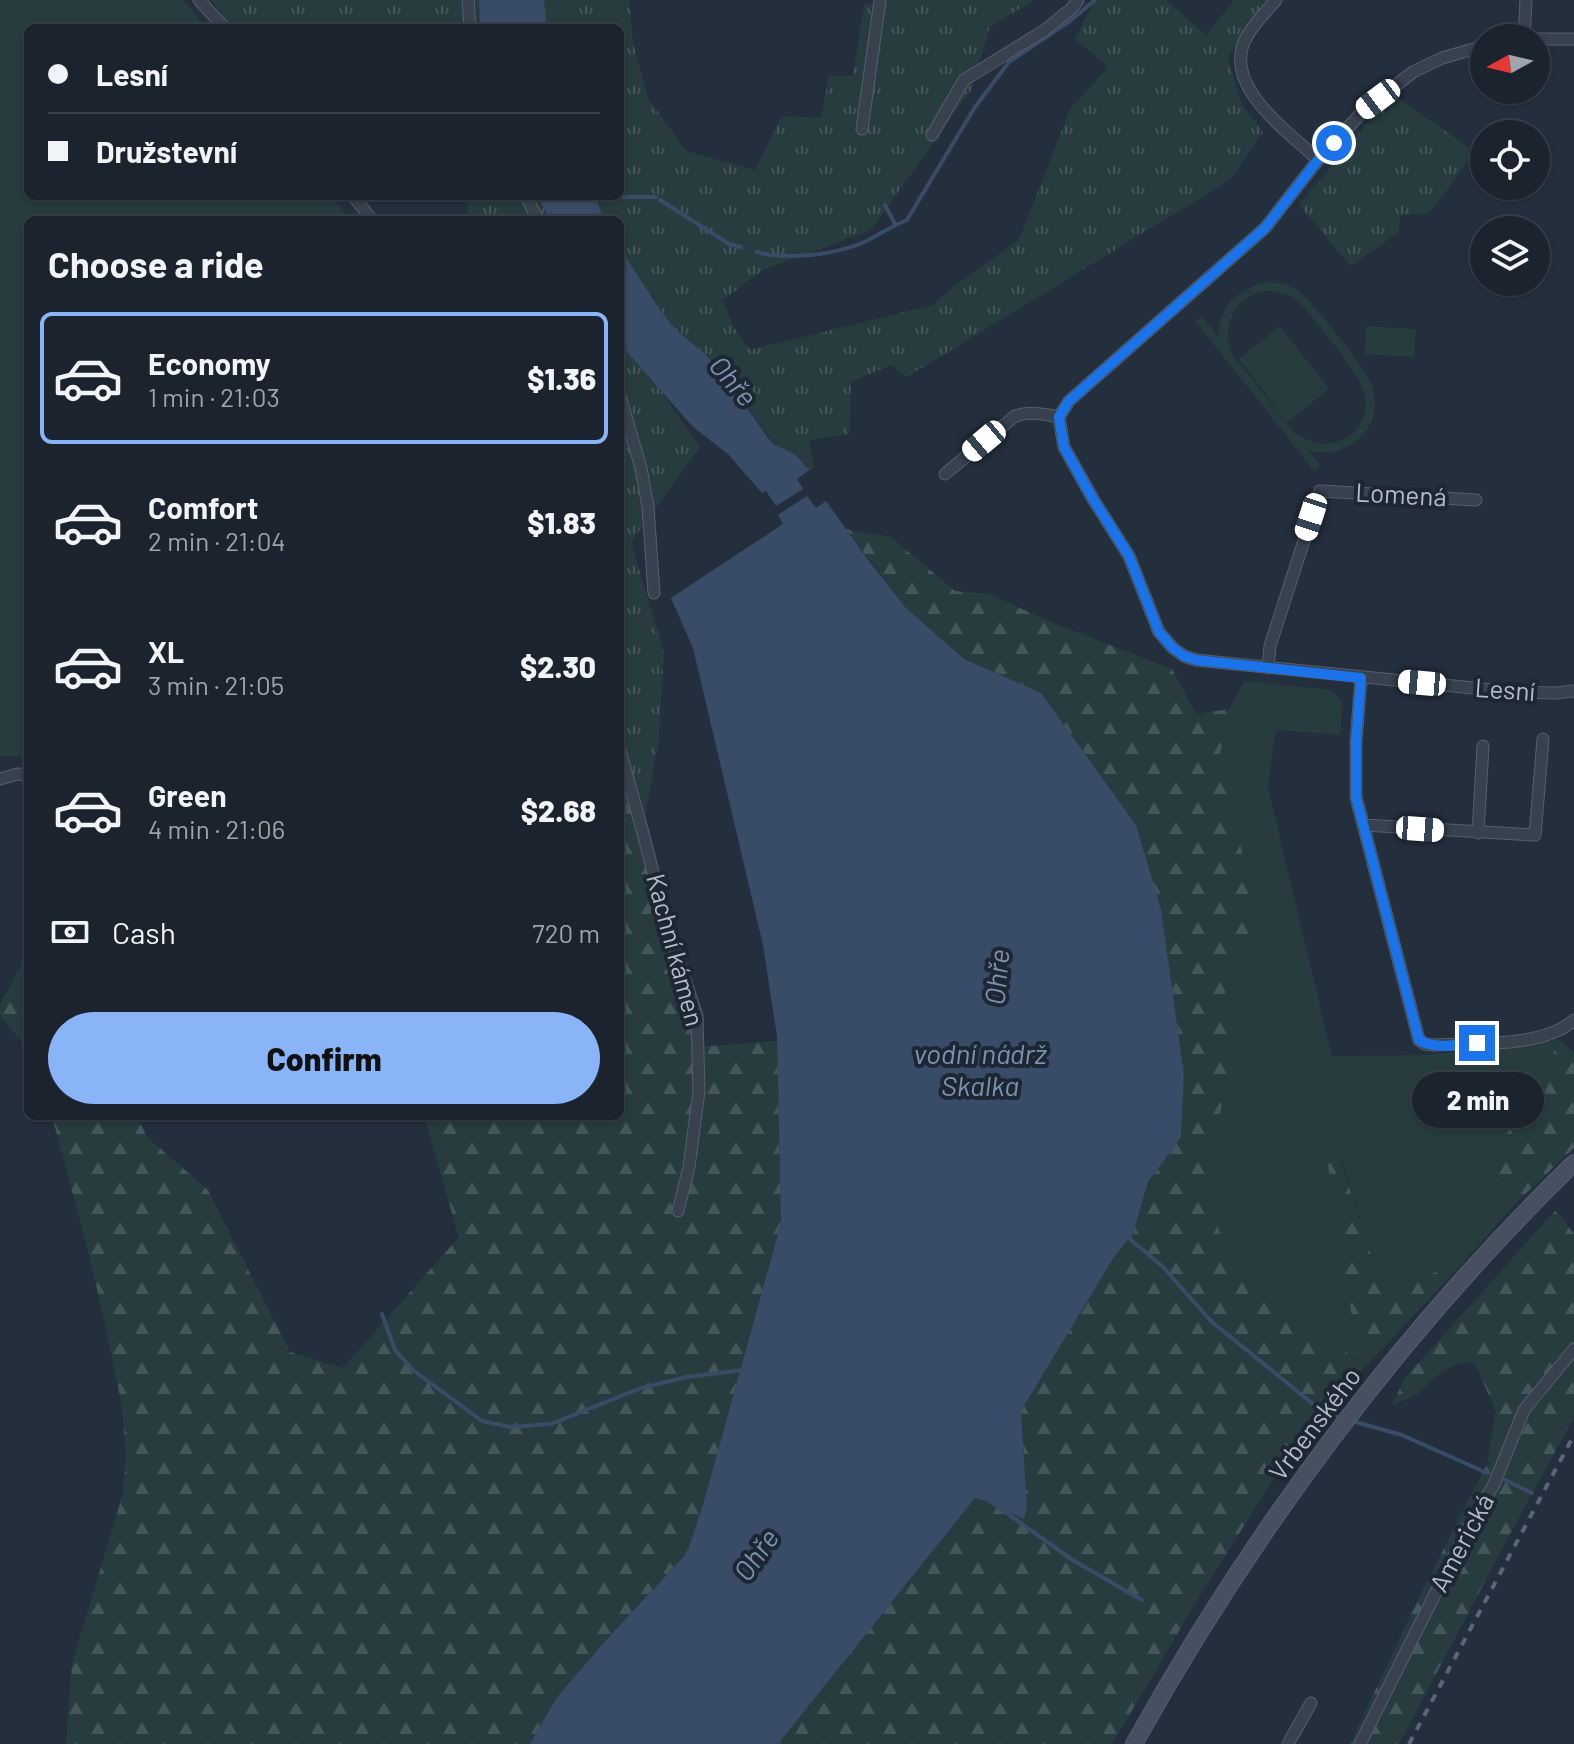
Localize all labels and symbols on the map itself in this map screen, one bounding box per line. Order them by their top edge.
north arrow [1470,24,1550,104]
car [1352,75,1404,123]
route start [1316,125,1352,161]
water label: Ohře [703,348,765,413]
car [958,416,1010,466]
street label: Lomená [1355,476,1448,511]
car [1292,490,1330,544]
car [1397,669,1447,697]
street label: Lesní [1474,671,1536,706]
car [1395,815,1445,843]
street label: Kachní kámen [641,870,712,1029]
water label: Ohře [977,948,1015,1006]
route end [1459,1025,1495,1061]
water label: vodní nádrž Skalka [913,1036,1047,1102]
callout: 2 min [1411,1071,1543,1127]
street label: Vrbenského [1261,1361,1366,1486]
street label: Americká [1422,1488,1499,1597]
water label: Ohře [725,1522,785,1587]

